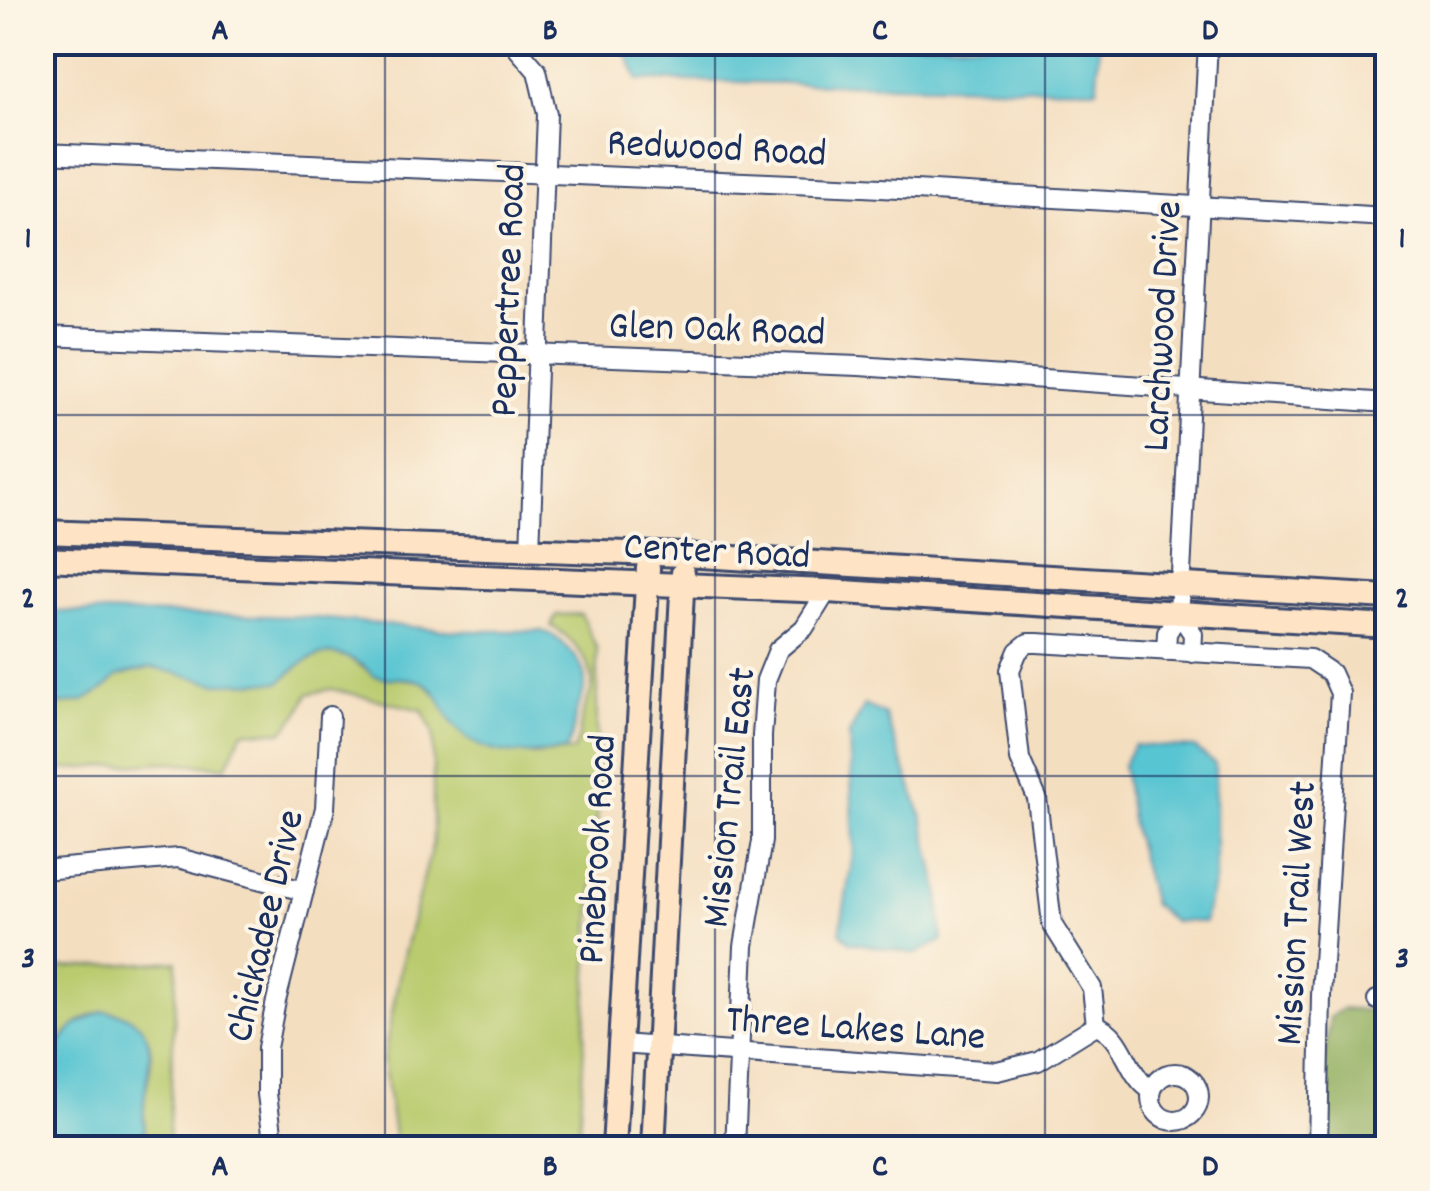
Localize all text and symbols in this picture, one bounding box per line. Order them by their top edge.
text: A [211,10,229,56]
text: B [542,10,558,56]
text: C [872,10,888,56]
text: D [1202,10,1219,56]
street label: Redwood Road [605,117,828,186]
street label: Peppertree Road [479,162,544,418]
street label: Larchwood Drive [1130,200,1201,453]
text: 1 [24,218,32,264]
text: 1 [1398,218,1406,264]
street label: Glen Oak Road [607,300,826,365]
street label: Center Road [622,521,812,588]
text: 2 [21,578,35,624]
text: 2 [1395,578,1409,624]
street label: Mission Trail East [690,665,774,931]
street label: Pinebrook Road [566,733,635,966]
street label: Mission Trail West [1264,780,1335,1047]
street label: Chickadee Drive [214,805,323,1048]
text: 3 [21,938,35,984]
text: 3 [1395,938,1409,984]
street label: Three Lakes Lane [724,994,987,1069]
text: A [211,1146,229,1191]
text: B [542,1146,558,1191]
text: C [872,1146,888,1191]
text: D [1202,1146,1219,1191]

